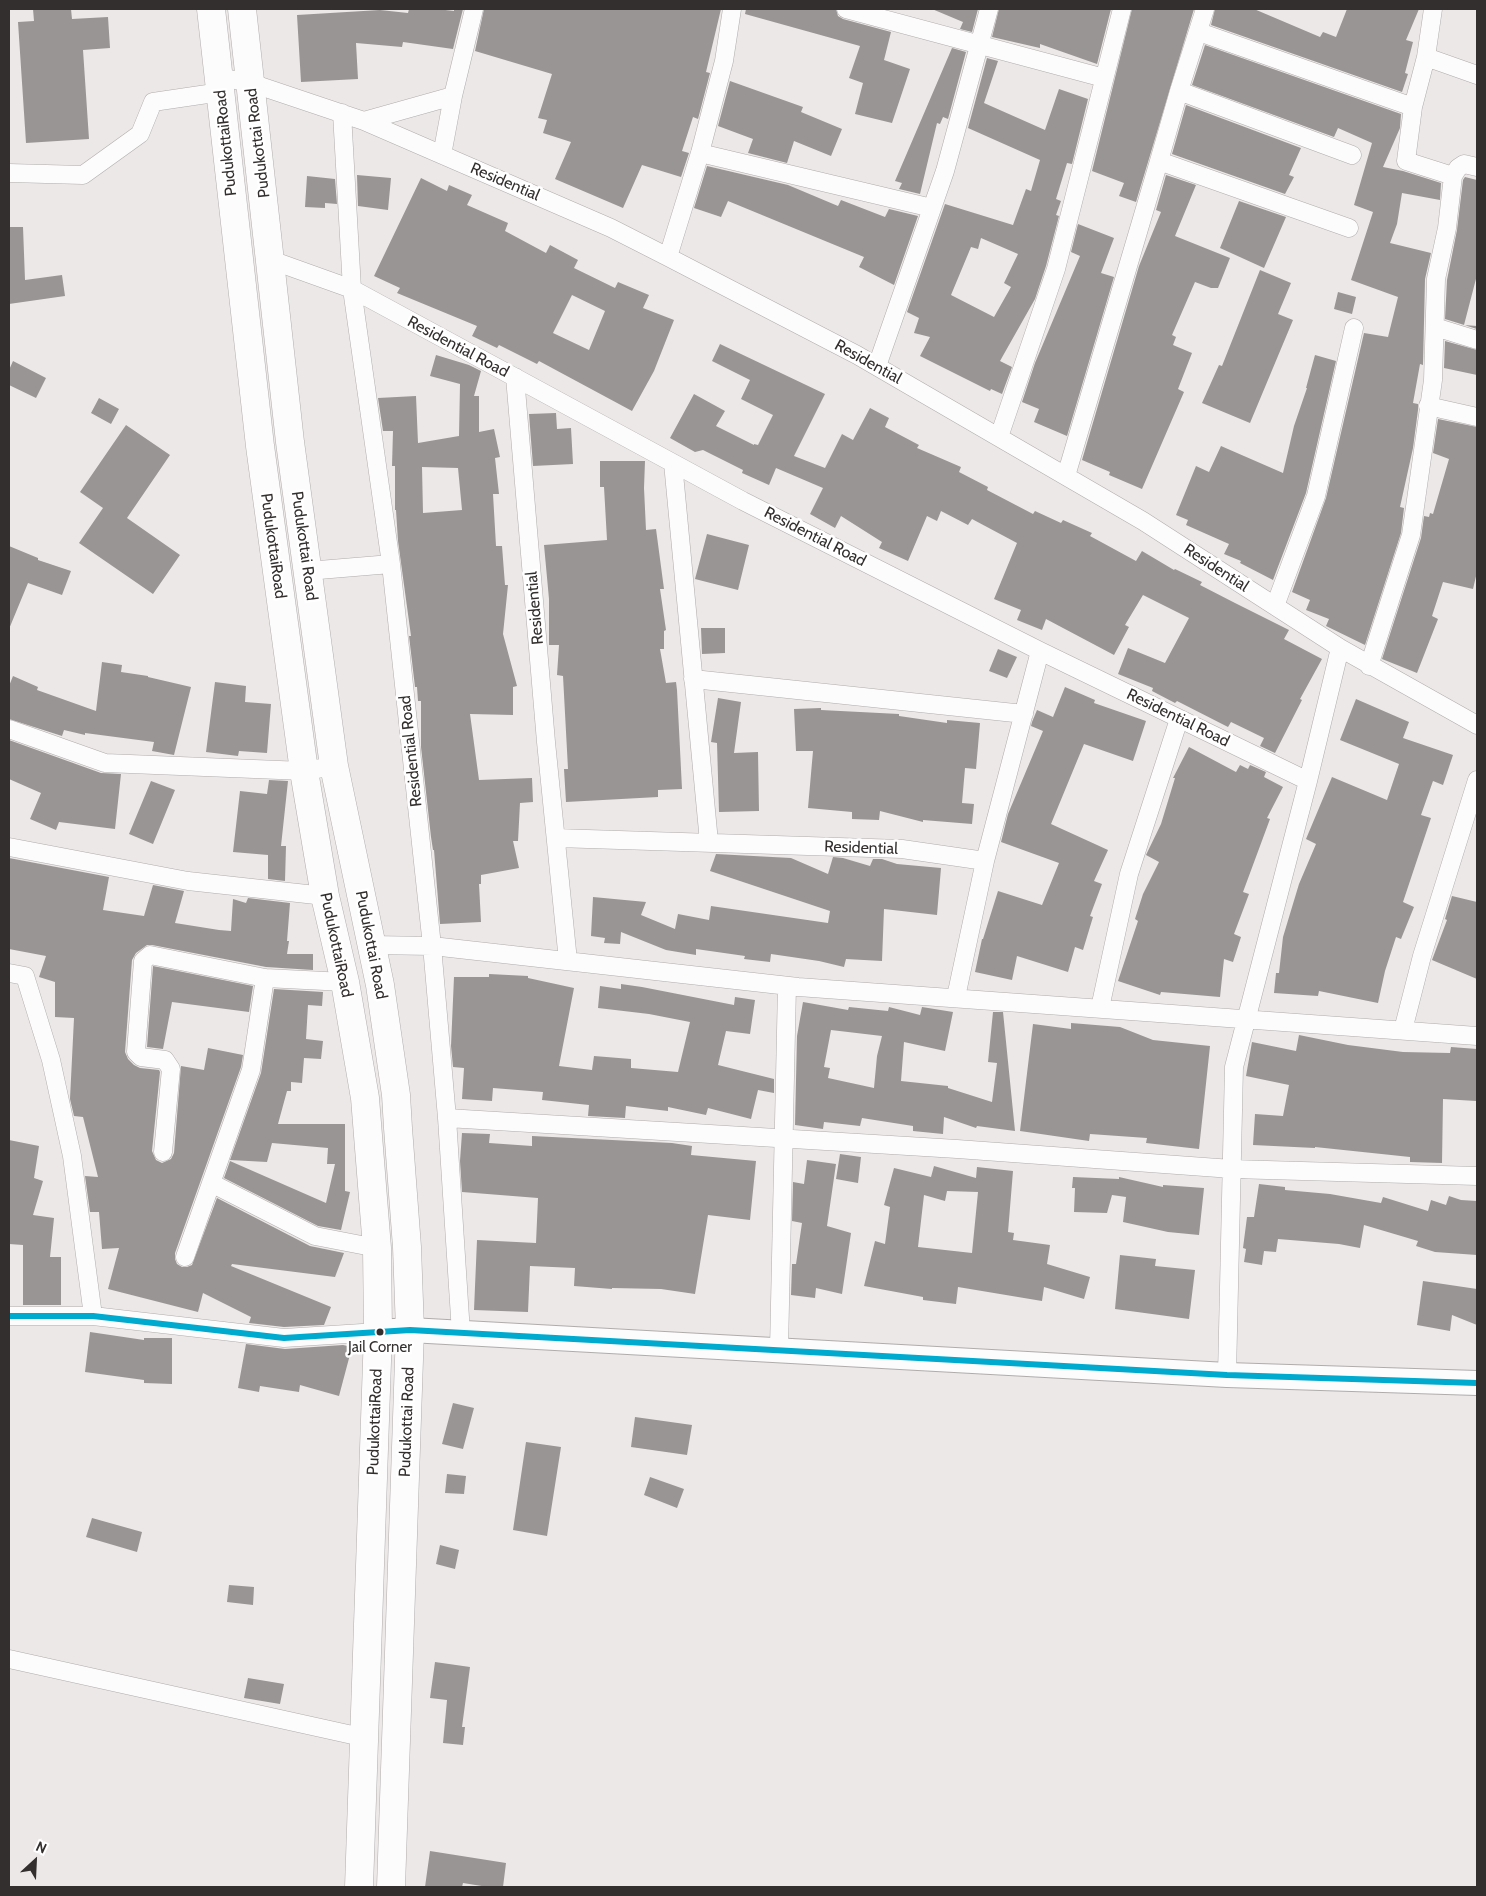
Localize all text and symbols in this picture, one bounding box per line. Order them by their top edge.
street label: Pudukottai Road [242,87,274,199]
street label: PudukottaiRoad [211,89,241,197]
street label: Residential [467,159,543,205]
street label: Residential Road [404,312,512,382]
street label: Residential [831,336,905,388]
street label: Pudukottai Road [287,490,321,602]
street label: PudukottaiRoad [256,492,290,600]
street label: Residential Road [761,503,869,571]
street label: Residential [1180,540,1252,596]
street label: Residential [522,570,548,646]
street label: Residential Road [1123,685,1233,751]
street label: Residential Road [396,694,426,808]
street label: Residential [824,837,898,859]
street label: Pudukottai Road [351,889,391,1001]
street label: PudukottaiRoad [316,891,356,999]
marker: Jail Corner [375,1327,385,1337]
place label: Jail Corner [348,1339,412,1357]
street label: Pudukottai Road [395,1367,419,1477]
street label: PudukottaiRoad [364,1368,386,1476]
north arrow [10,1836,60,1886]
text: N [33,1837,50,1858]

